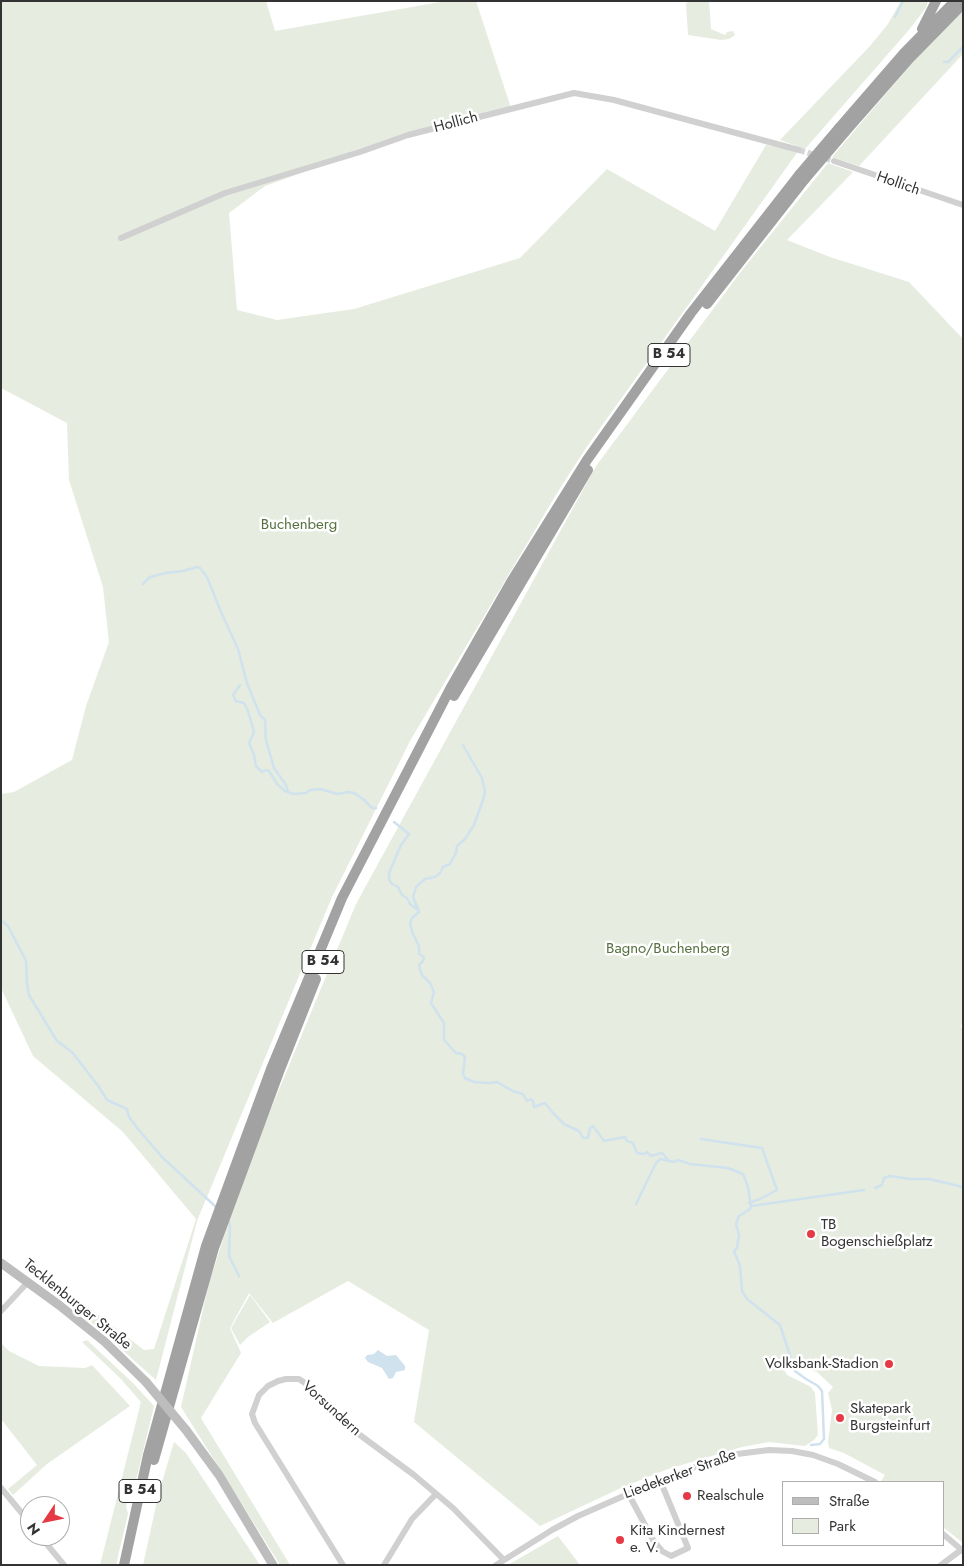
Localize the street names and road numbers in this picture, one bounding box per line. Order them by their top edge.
street label: Hollich [432,109,480,137]
street label: Hollich [874,168,922,200]
road number: B 54 [648,344,690,366]
road number: B 54 [302,950,344,974]
street label: Tecklenburger Straße [19,1256,135,1354]
street label: Vorsundern [298,1378,364,1440]
street label: Liedekerker Straße [621,1446,739,1504]
road number: B 54 [119,1480,161,1502]

